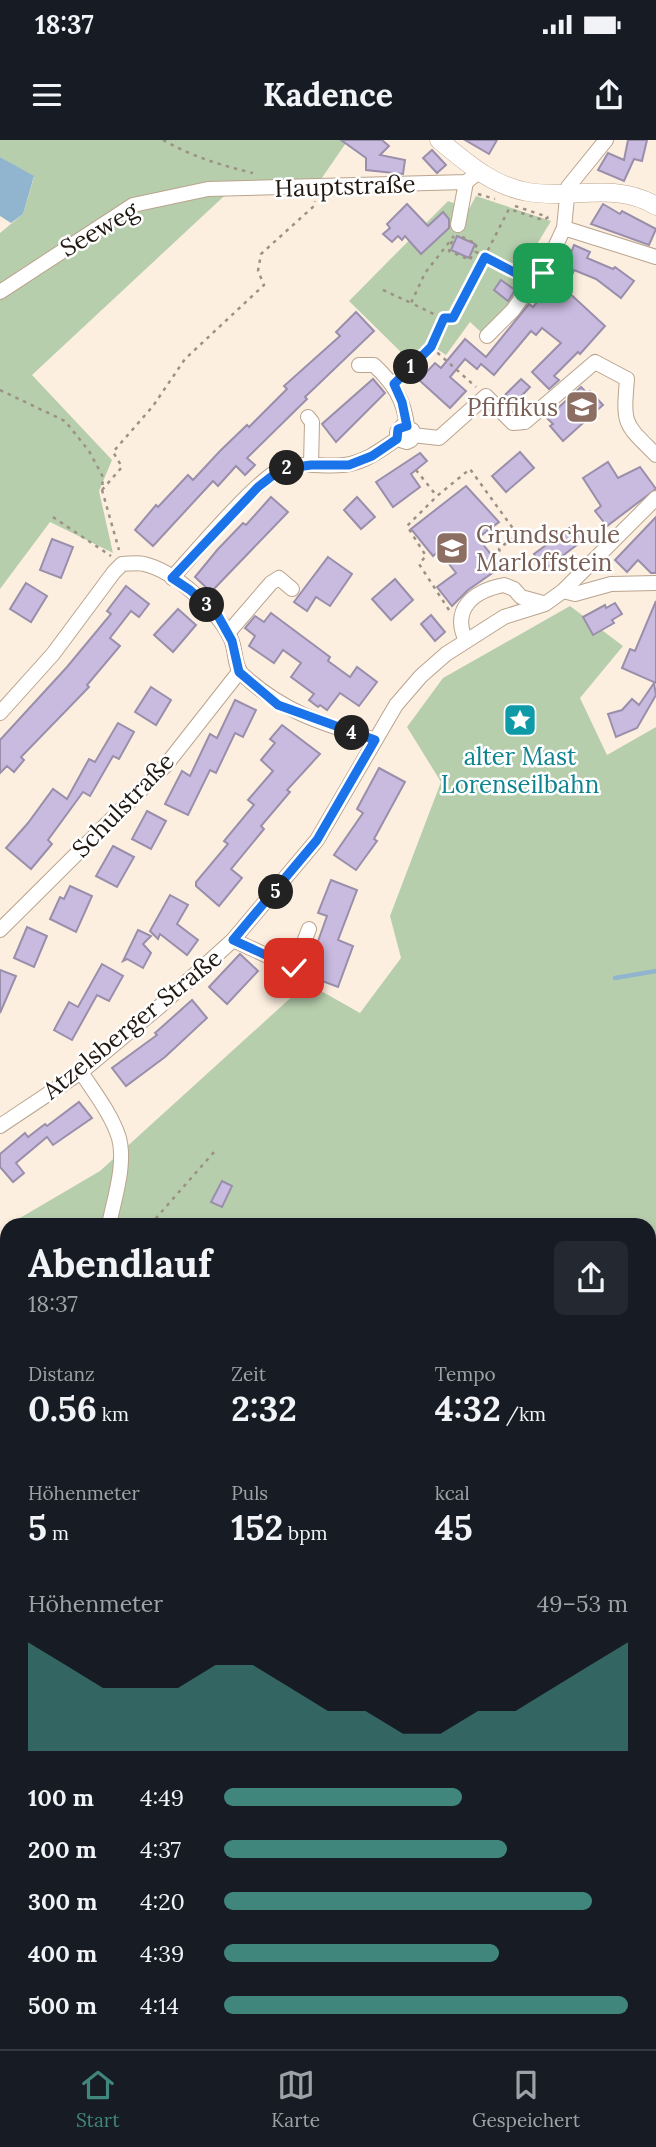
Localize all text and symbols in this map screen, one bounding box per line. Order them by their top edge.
text: 18:37 [35,8,94,41]
text: Kadence [263,74,393,115]
icon: menu [28,76,66,114]
icon: share [590,76,628,114]
street label: Hauptstraße [274,168,416,204]
street label: Seeweg [55,194,144,264]
pin [513,243,573,303]
icon: arrive [524,254,562,292]
pin: 1 [394,350,428,384]
text: 1 [407,354,414,378]
school or university icon: Pfiffikus [563,388,601,426]
place label: Pfiffikus [467,392,558,423]
pin: 2 [270,450,304,486]
text: 2 [281,455,292,479]
place label: Grundschule Marloffstein [476,519,620,578]
school or university icon: Grundschule Marloffstein [433,529,471,567]
pin: 3 [190,588,224,622]
text: 3 [201,592,212,616]
place icon: alter Mast Lorenseilbahn [501,701,539,739]
pin: 4 [334,716,370,750]
text: 4 [346,720,357,744]
place label: alter Mast Lorenseilbahn [441,741,599,800]
street label: Schulstraße [65,746,181,864]
pin: 5 [258,874,294,910]
text: 5 [270,879,281,903]
pin [264,938,324,998]
street label: Atzelsberger Straße [35,942,228,1106]
icon: check [275,949,313,987]
text: Abendlauf [28,1239,212,1287]
button: share [554,1241,628,1315]
text: 18:37 [28,1289,78,1318]
text: Distanz [28,1362,95,1386]
text: Zeit [231,1362,266,1386]
text: Tempo [435,1362,496,1386]
text: 0.56 [28,1386,97,1431]
text: 2:32 [231,1386,297,1431]
text: 4:32 [435,1386,501,1431]
text: km [97,1402,129,1426]
text: /km [501,1402,546,1426]
text: Höhenmeter [28,1481,140,1505]
text: Puls [231,1481,268,1505]
text: kcal [435,1481,470,1505]
text: 5 [28,1505,47,1550]
text: 152 [231,1505,283,1550]
text: 45 [435,1505,473,1550]
text: m [47,1521,69,1545]
text: bpm [283,1521,327,1545]
text: Höhenmeter [28,1589,163,1618]
text: 49–53 m [537,1589,628,1618]
text: 100 m [28,1783,94,1812]
text: 4:49 [140,1783,184,1812]
text: 200 m [28,1835,97,1864]
text: 4:37 [140,1835,181,1864]
text: 300 m [28,1887,97,1916]
text: 4:20 [140,1887,185,1916]
text: 400 m [28,1939,97,1968]
text: 4:39 [140,1939,184,1968]
text: 500 m [28,1991,97,2020]
text: 4:14 [140,1991,179,2020]
tab: Start [76,2066,120,2132]
tab: Karte [271,2066,320,2132]
tab: Gespeichert [472,2066,580,2132]

